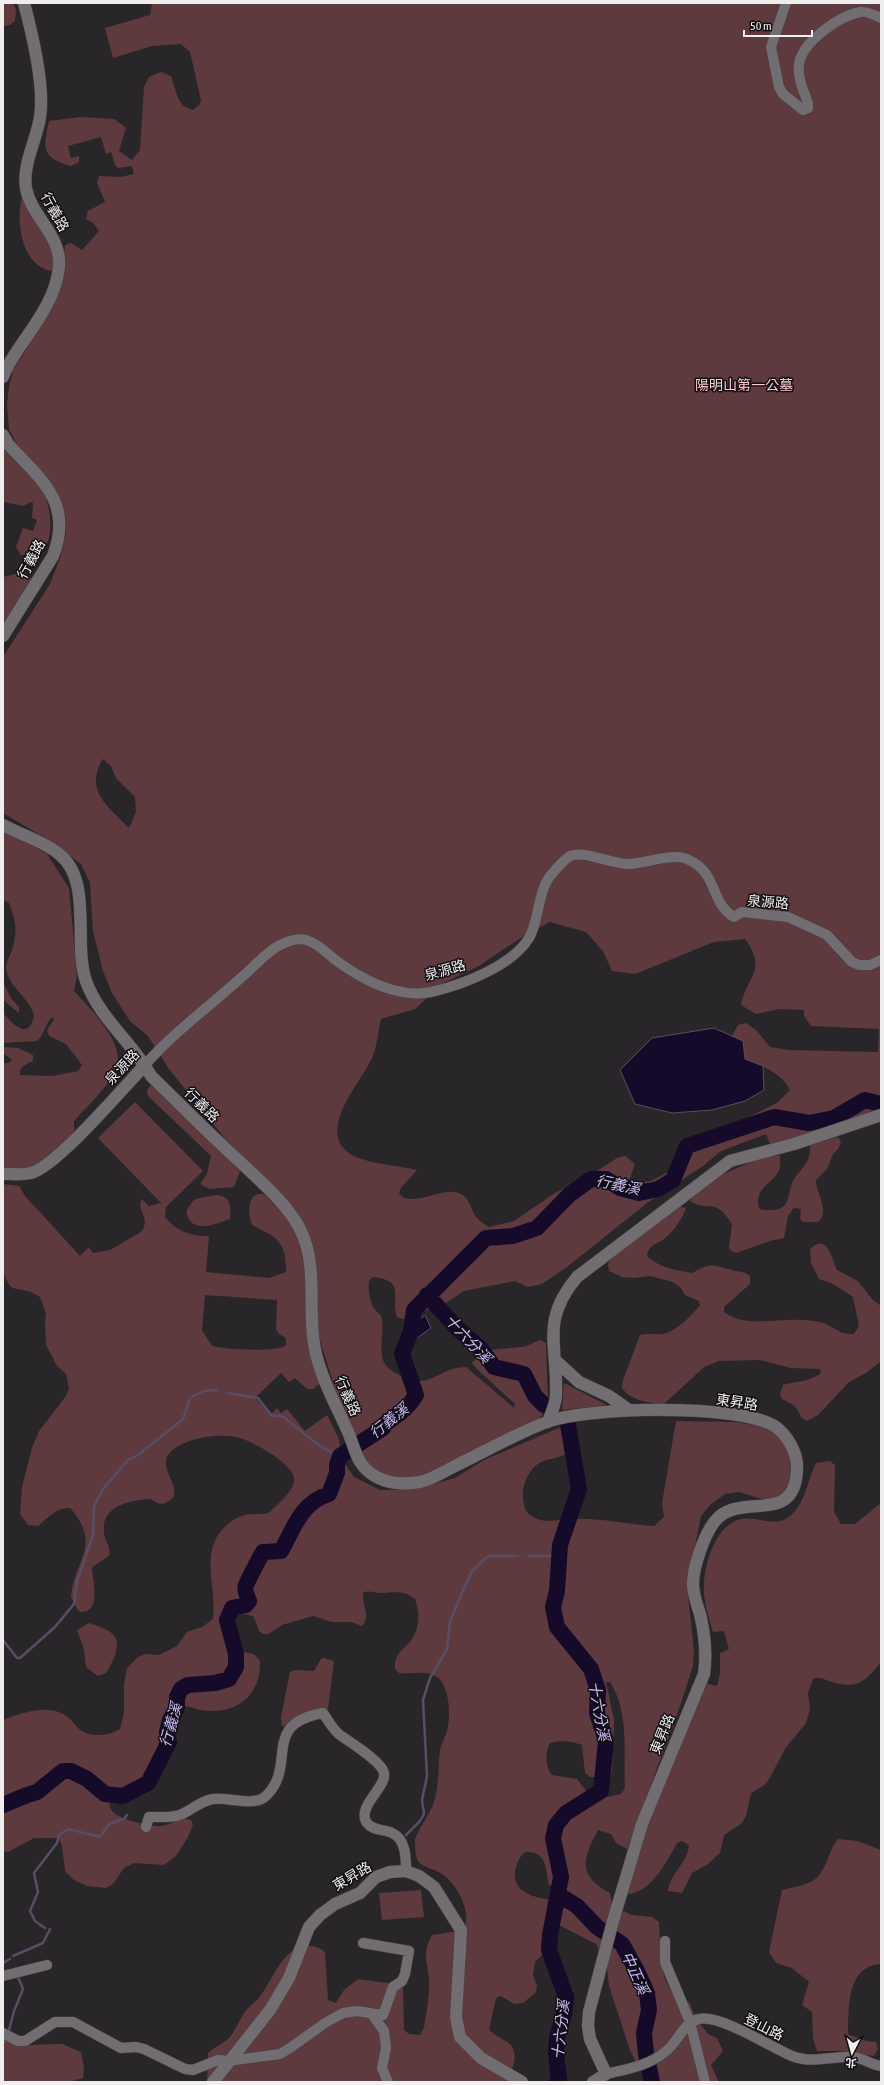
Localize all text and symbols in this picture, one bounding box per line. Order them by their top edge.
scale bar [744,12,812,38]
text: 50 m [750,19,772,33]
street label: 行義路 [38,190,72,234]
park label: 陽明山第一公墓 [695,377,793,393]
street label: 行義路 [14,537,48,581]
street label: 泉源路 [746,892,790,912]
street label: 泉源路 [423,957,467,983]
street label: 泉源路 [102,1046,142,1088]
street label: 行義路 [181,1084,223,1126]
water label: 行義溪 [594,1172,644,1198]
water label: 十六分溪 [442,1311,496,1368]
street label: 行義路 [332,1374,364,1418]
street label: 東昇路 [715,1391,759,1413]
water label: 行義溪 [366,1399,413,1441]
water label: 十六分溪 [586,1680,613,1744]
water label: 行義溪 [156,1699,185,1749]
street label: 東昇路 [647,1712,677,1756]
street label: 東昇路 [330,1858,374,1894]
water label: 中正溪 [619,1949,653,1999]
water label: 十六分溪 [549,1997,572,2061]
street label: 登山路 [742,2011,786,2043]
north arrow [832,2033,872,2073]
text: 北 [845,2056,857,2069]

